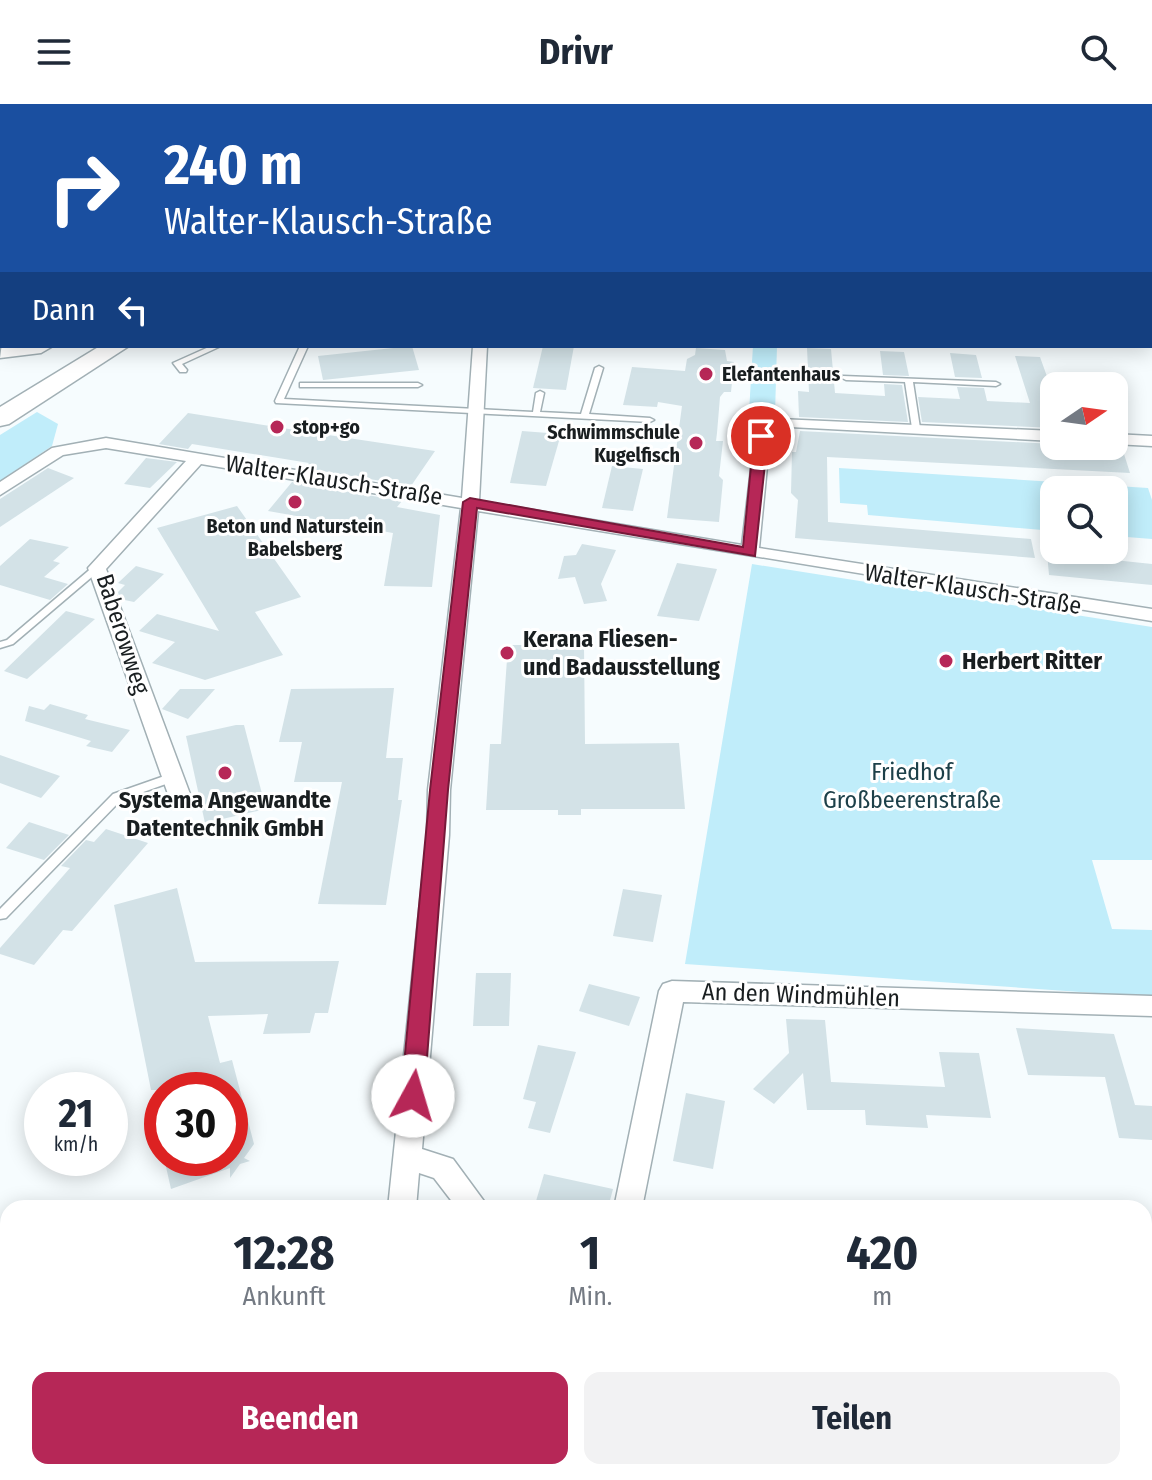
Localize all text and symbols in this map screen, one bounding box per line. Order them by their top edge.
icon: menu [32,30,76,74]
text: Drivr [539,30,613,74]
icon: search [1076,30,1120,74]
text: 240 m [164,132,303,199]
icon: right [32,136,136,240]
text: Walter-Klausch-Straße [164,200,493,244]
icon: left [111,288,155,332]
text: Dann [32,292,95,328]
place label: Elefantenhaus [722,362,840,386]
marker: Elefantenhaus [697,365,715,383]
north arrow [1040,372,1128,460]
map controls [1040,372,1128,564]
pin [727,402,795,470]
icon: arrive [739,414,783,458]
place label: stop+go [293,415,360,439]
marker: stop+go [268,418,286,436]
place label: Schwimmschule Kugelfisch [547,420,680,467]
marker: Schwimmschule Kugelfisch [687,434,705,452]
street label: Walter-Klausch-Straße [224,449,444,511]
button: search [1040,476,1128,564]
marker: Beton und Naturstein Babelsberg [286,493,304,511]
place label: Beton und Naturstein Babelsberg [207,514,383,561]
street label: Walter-Klausch-Straße [863,558,1083,620]
street label: Baberowweg [90,571,156,698]
place label: Kerana Fliesen- und Badausstellung [523,625,720,681]
marker: Kerana Fliesen- und Badausstellung [498,644,516,662]
place label: Herbert Ritter [962,647,1102,675]
marker: Herbert Ritter [937,652,955,670]
park label: Friedhof Großbeerenstraße [823,758,1001,814]
marker: Systema Angewandte Datentechnik GmbH [216,764,234,782]
place label: Systema Angewandte Datentechnik GmbH [119,786,331,842]
street label: An den Windmühlen [702,978,900,1012]
position arrow [371,1054,455,1138]
speed limit sign: 30 [144,1072,248,1176]
text: 21 [59,1090,93,1138]
text: km/h [54,1132,98,1156]
text: 12:28 [234,1224,335,1282]
text: 1 [580,1224,600,1282]
text: 420 [846,1224,918,1282]
text: Ankunft [243,1281,326,1312]
text: Min. [568,1281,612,1312]
text: m [872,1281,892,1312]
button: Beenden [32,1372,568,1464]
button: Teilen [584,1372,1120,1464]

